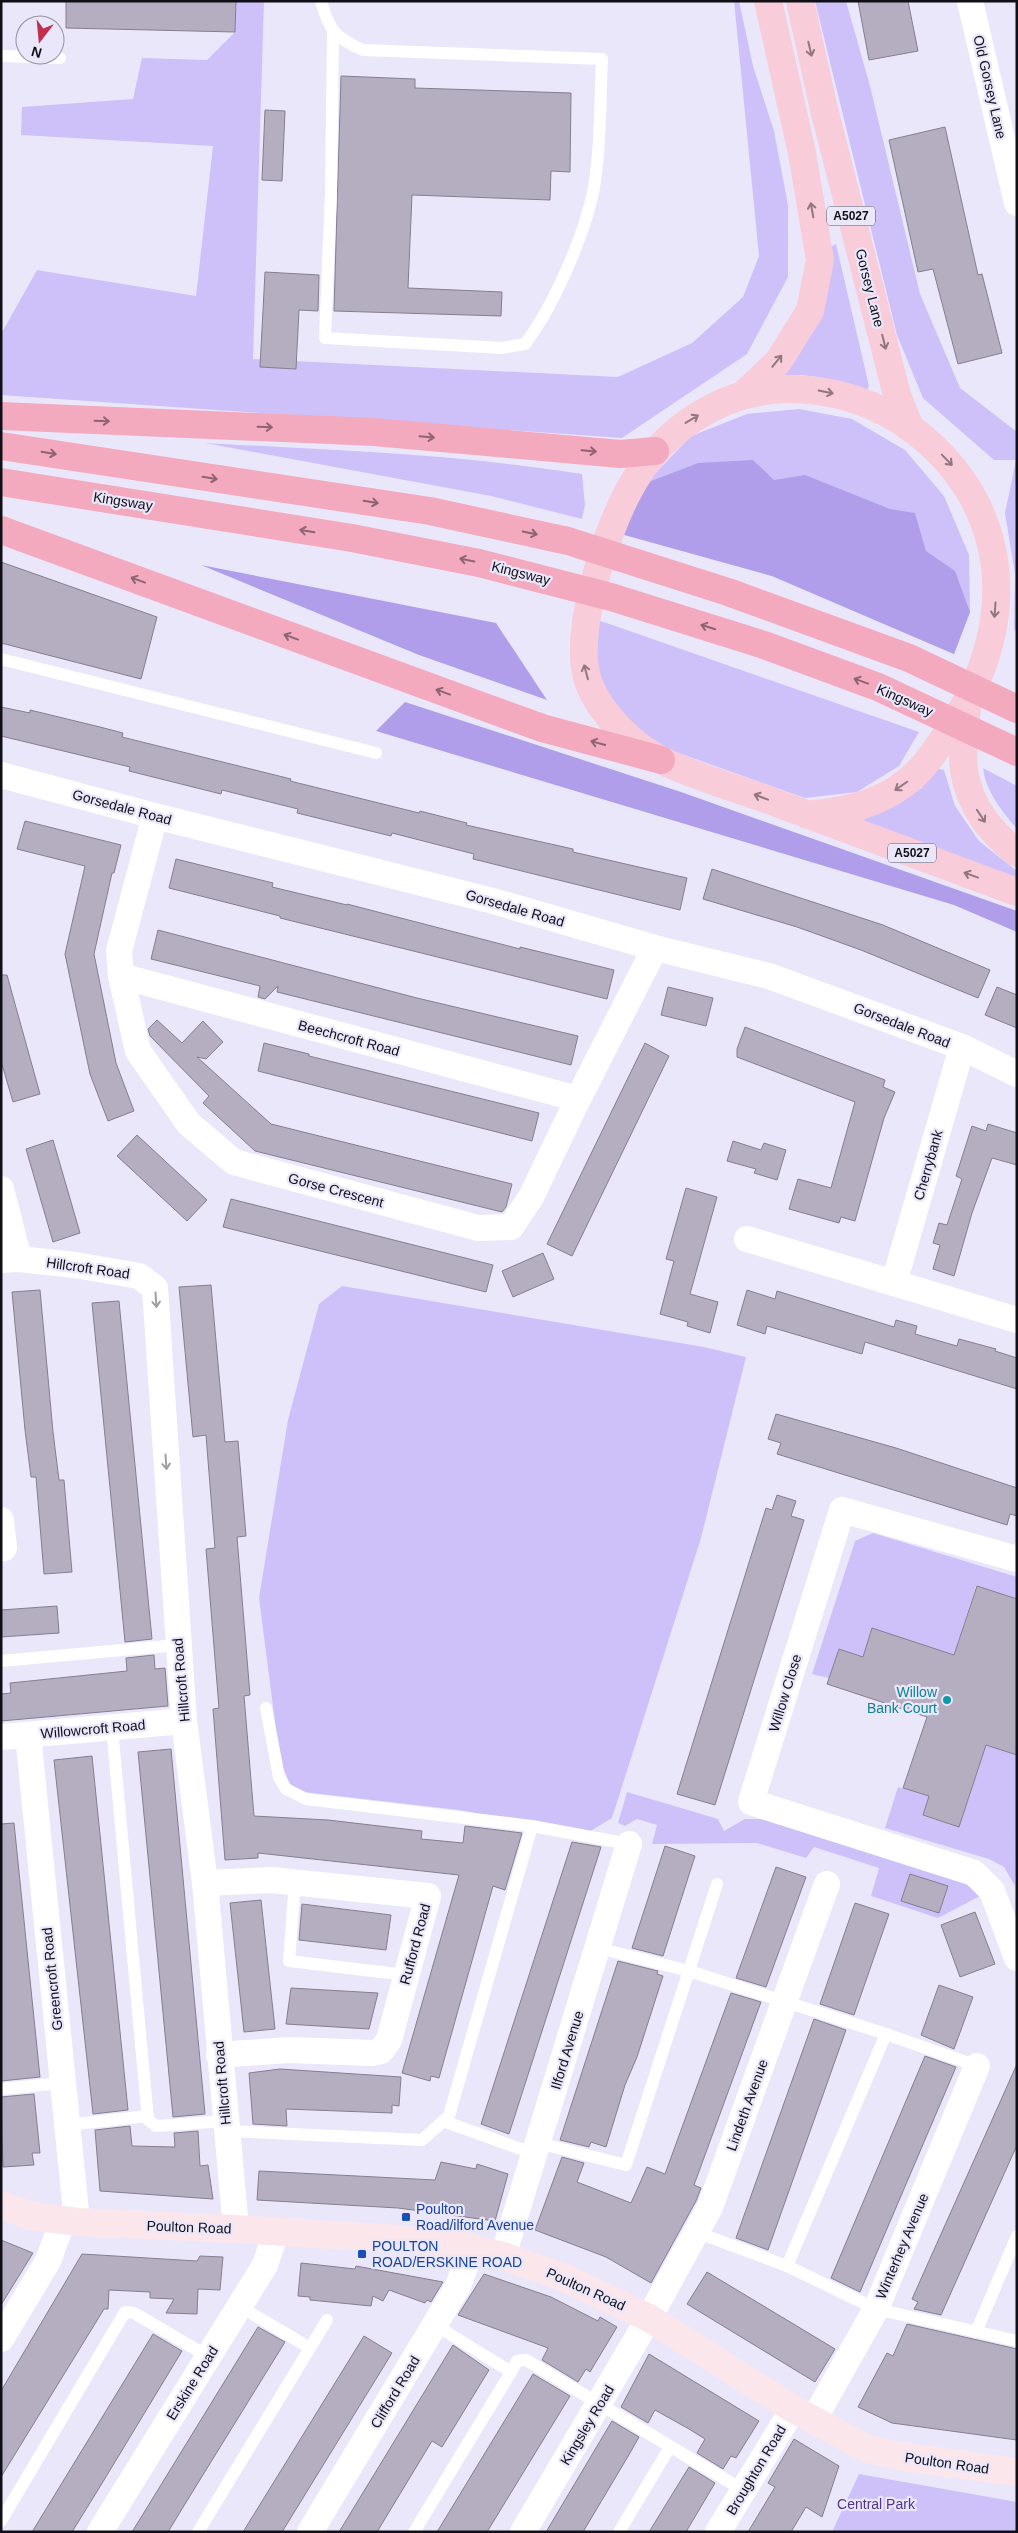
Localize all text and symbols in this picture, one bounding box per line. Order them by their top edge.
north arrow [15,15,65,65]
street label: Old Gorsey Lane [970,34,1010,141]
one-way arrow [806,40,815,56]
text: N [29,43,43,62]
one-way arrow [806,202,816,218]
road number: A5027 [827,207,875,226]
street label: Gorsey Lane [853,247,888,329]
one-way arrow [879,334,889,350]
one-way arrow [772,354,783,367]
one-way arrow [817,387,833,397]
one-way arrow [684,414,698,424]
one-way arrow [94,416,110,426]
one-way arrow [257,423,273,432]
one-way arrow [419,432,435,441]
one-way arrow [581,447,597,456]
one-way arrow [41,449,57,459]
one-way arrow [941,453,953,466]
one-way arrow [202,473,218,483]
street label: Kingsway [92,488,154,514]
one-way arrow [362,497,378,507]
one-way arrow [299,526,315,536]
one-way arrow [522,529,538,538]
one-way arrow [459,555,475,565]
street label: Kingsway [490,558,552,588]
one-way arrow [131,575,146,584]
one-way arrow [990,601,999,617]
one-way arrow [700,622,716,632]
one-way arrow [283,632,299,641]
one-way arrow [581,665,591,681]
one-way arrow [854,676,869,685]
street label: Kingsway [874,681,936,719]
one-way arrow [435,687,451,697]
one-way arrow [590,738,606,747]
one-way arrow [894,781,908,791]
street label: Gorsedale Road [71,786,173,828]
one-way arrow [754,792,769,802]
one-way arrow [975,809,986,823]
road number: A5027 [888,844,936,862]
one-way arrow [964,870,979,879]
street label: Gorsedale Road [464,886,566,930]
street label: Gorsedale Road [852,999,952,1051]
street label: Beechcroft Road [297,1017,401,1059]
street label: Cherrybank [910,1127,946,1202]
street label: Gorse Crescent [287,1170,386,1210]
street label: Hillcroft Road [45,1254,131,1282]
one-way arrow [151,1292,161,1308]
one-way arrow [162,1454,171,1470]
street label: Hillcroft Road [169,1637,193,1723]
street label: Willow Close [766,1652,804,1734]
place label: Willow Bank Court [867,1684,938,1716]
marker: Willow Bank Court [941,1694,953,1706]
street label: Willowcroft Road [40,1716,146,1742]
street label: Rufford Road [397,1902,433,1986]
street label: Greencroft Road [39,1927,65,2031]
street label: Ilford Avenue [547,2009,587,2091]
street label: Hillcroft Road [210,2040,234,2126]
street label: Lindeth Avenue [723,2057,771,2153]
street label: Winterhey Avenue [872,2191,932,2301]
place label: Poulton Road/ilford Avenue [416,2201,534,2233]
marker: Poulton Road/ilford Avenue [400,2211,412,2223]
street label: Poulton Road [146,2218,232,2236]
place label: POULTON ROAD/ERSKINE ROAD [372,2238,522,2270]
marker: POULTON ROAD/ERSKINE ROAD [356,2248,368,2260]
street label: Poulton Road [544,2264,628,2314]
street label: Erskine Road [163,2343,221,2423]
street label: Clifford Road [367,2353,423,2431]
street label: Kingsley Road [557,2382,617,2468]
street label: Broughton Road [723,2422,789,2518]
street label: Poulton Road [904,2449,990,2477]
park label: Central Park [837,2496,916,2512]

